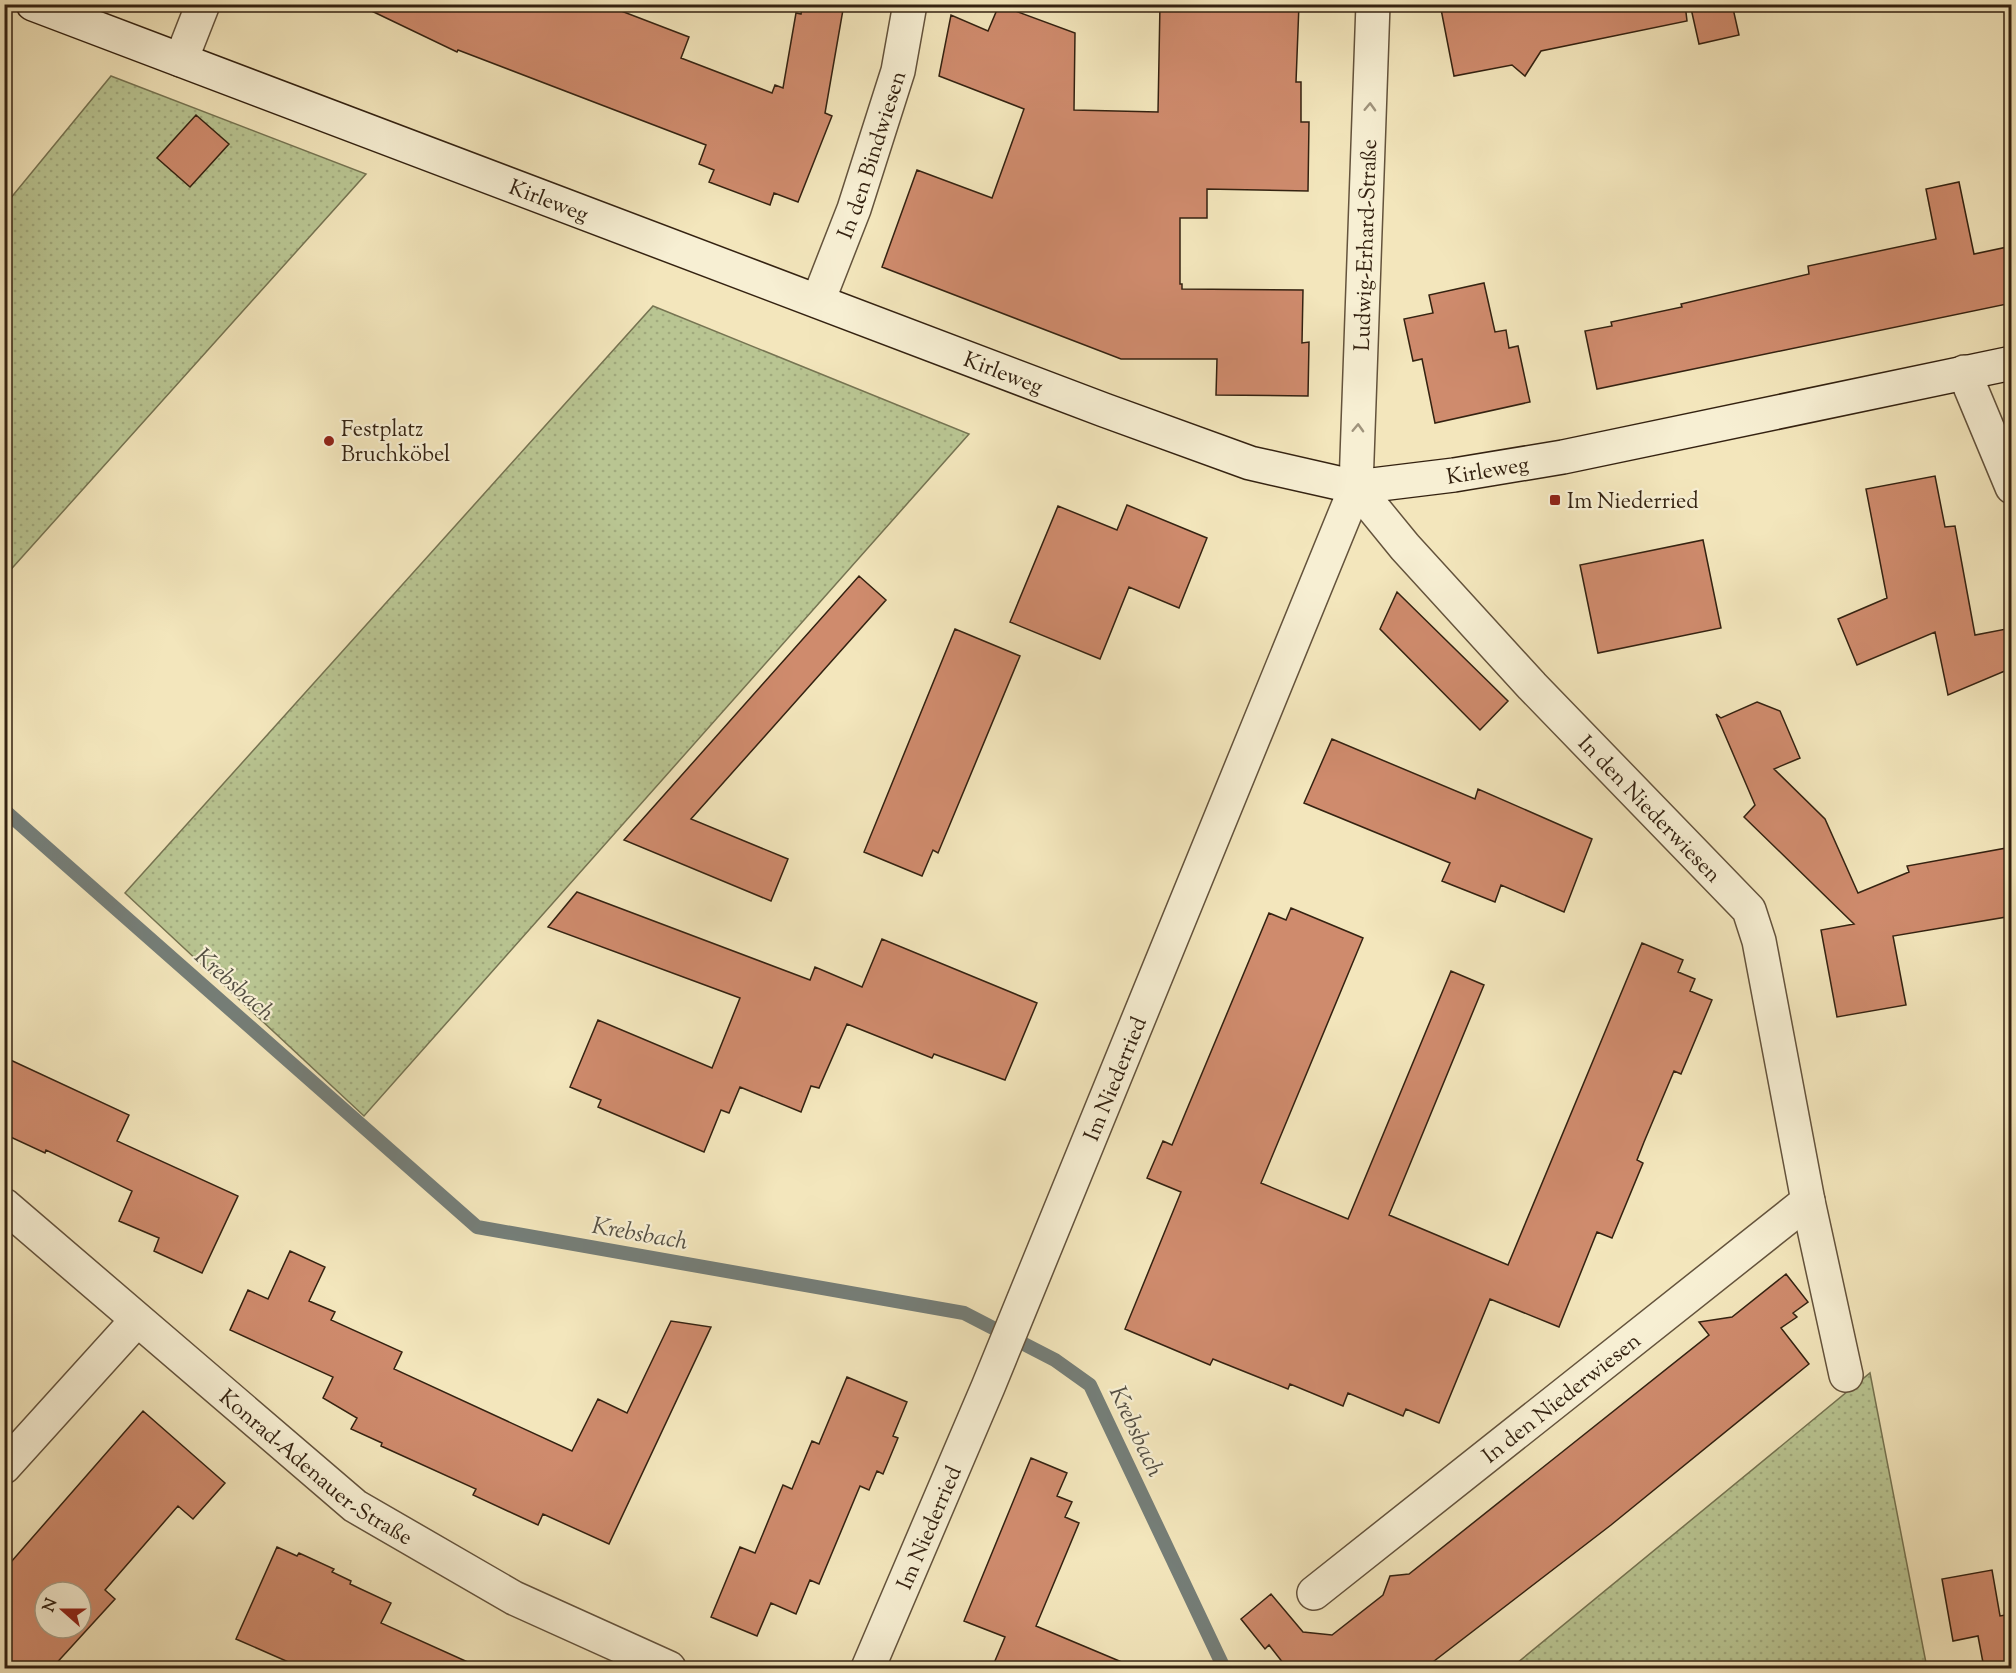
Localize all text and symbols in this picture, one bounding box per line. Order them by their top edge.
street label: In den Bindwiesen [831,67,916,244]
one-way arrow [1363,103,1376,112]
street label: Ludwig-Erhard-Straße [1348,139,1387,352]
street label: Kirleweg [504,173,593,232]
street label: Kirleweg [958,345,1047,404]
place label: Festplatz Bruchköbel [341,415,450,472]
one-way arrow [1352,424,1364,433]
marker: Festplatz Bruchköbel [322,434,336,448]
street label: Kirleweg [1444,450,1532,495]
place label: Im Niederried [1567,487,1699,519]
marker: Im Niederried [1548,493,1562,507]
street label: In den Niederwiesen [1569,729,1727,891]
water label: Krebsbach [186,941,282,1030]
street label: Im Niederried [1077,1012,1157,1147]
water label: Krebsbach [589,1210,691,1260]
street label: In den Niederwiesen [1476,1327,1649,1473]
water label: Krebsbach [1099,1381,1171,1483]
street label: Konrad-Adenauer-Straße [211,1383,418,1555]
street label: Im Niederried [890,1462,971,1595]
north arrow [33,1580,93,1640]
text: N [38,1595,64,1616]

